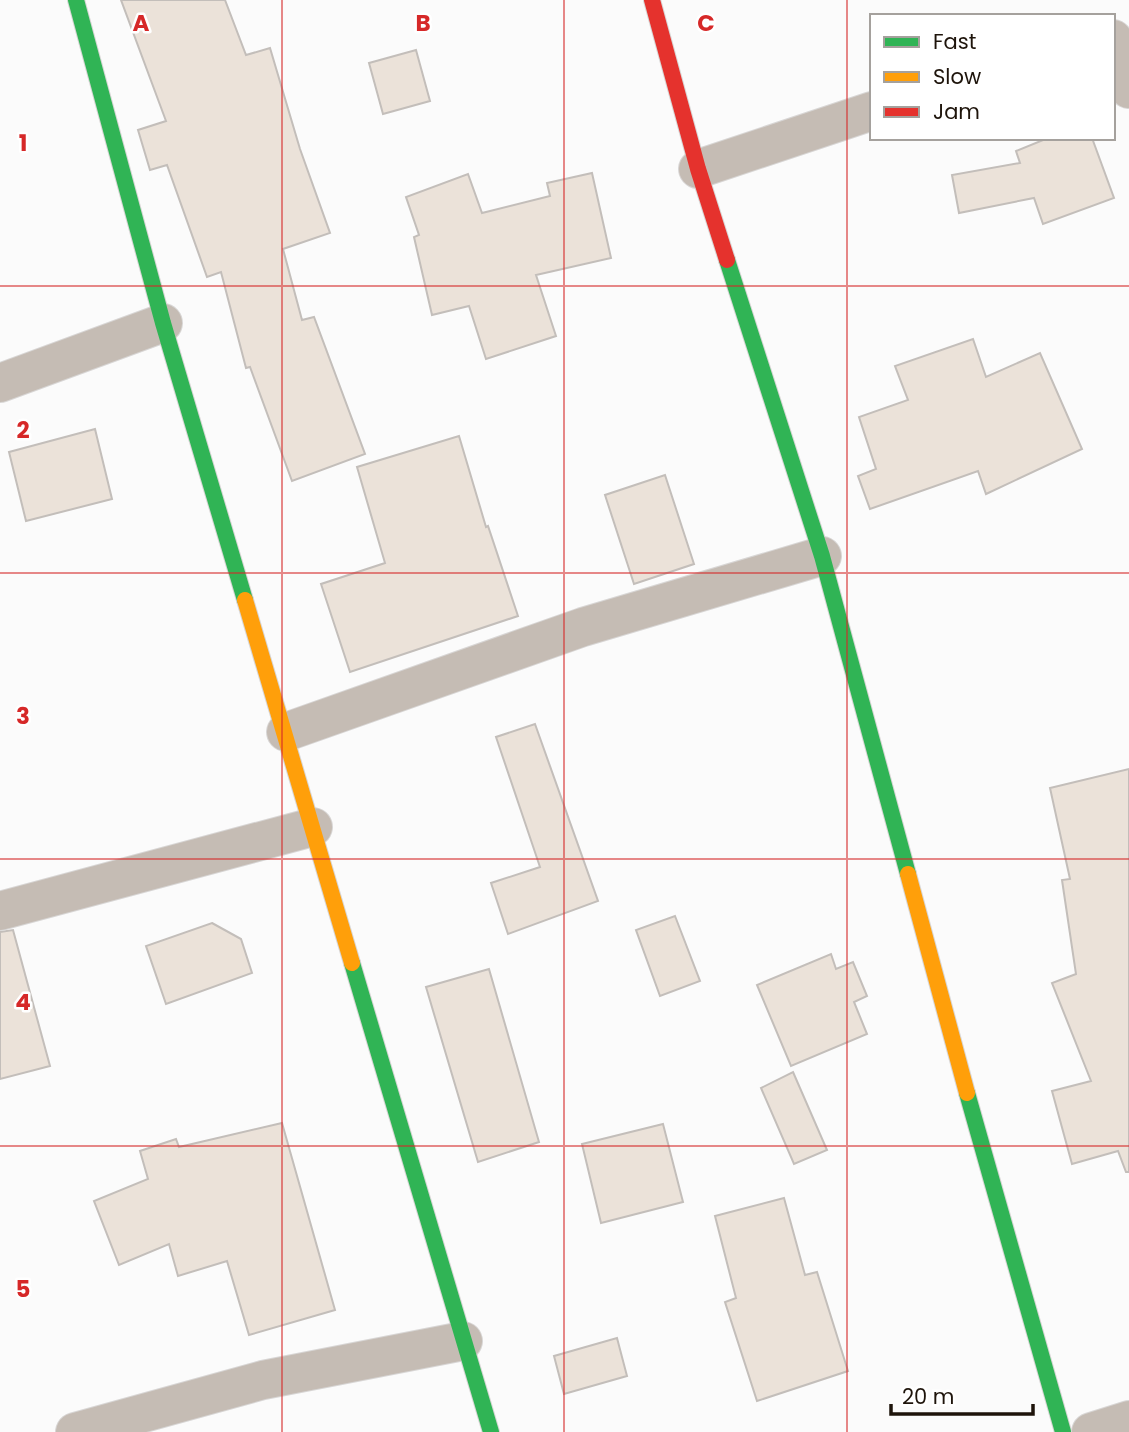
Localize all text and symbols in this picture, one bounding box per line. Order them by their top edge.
text: A [133,7,150,39]
text: B [415,7,431,39]
text: C [697,7,715,39]
legend [870,14,1115,140]
text: Fast [933,27,976,56]
text: Slow [933,62,981,91]
text: Jam [933,97,980,126]
text: 1 [19,127,27,159]
text: 2 [16,414,30,446]
text: 3 [16,700,30,732]
text: 4 [15,986,31,1018]
text: 5 [16,1273,30,1305]
scale bar [891,1372,1033,1416]
text: 20 m [902,1382,955,1411]

